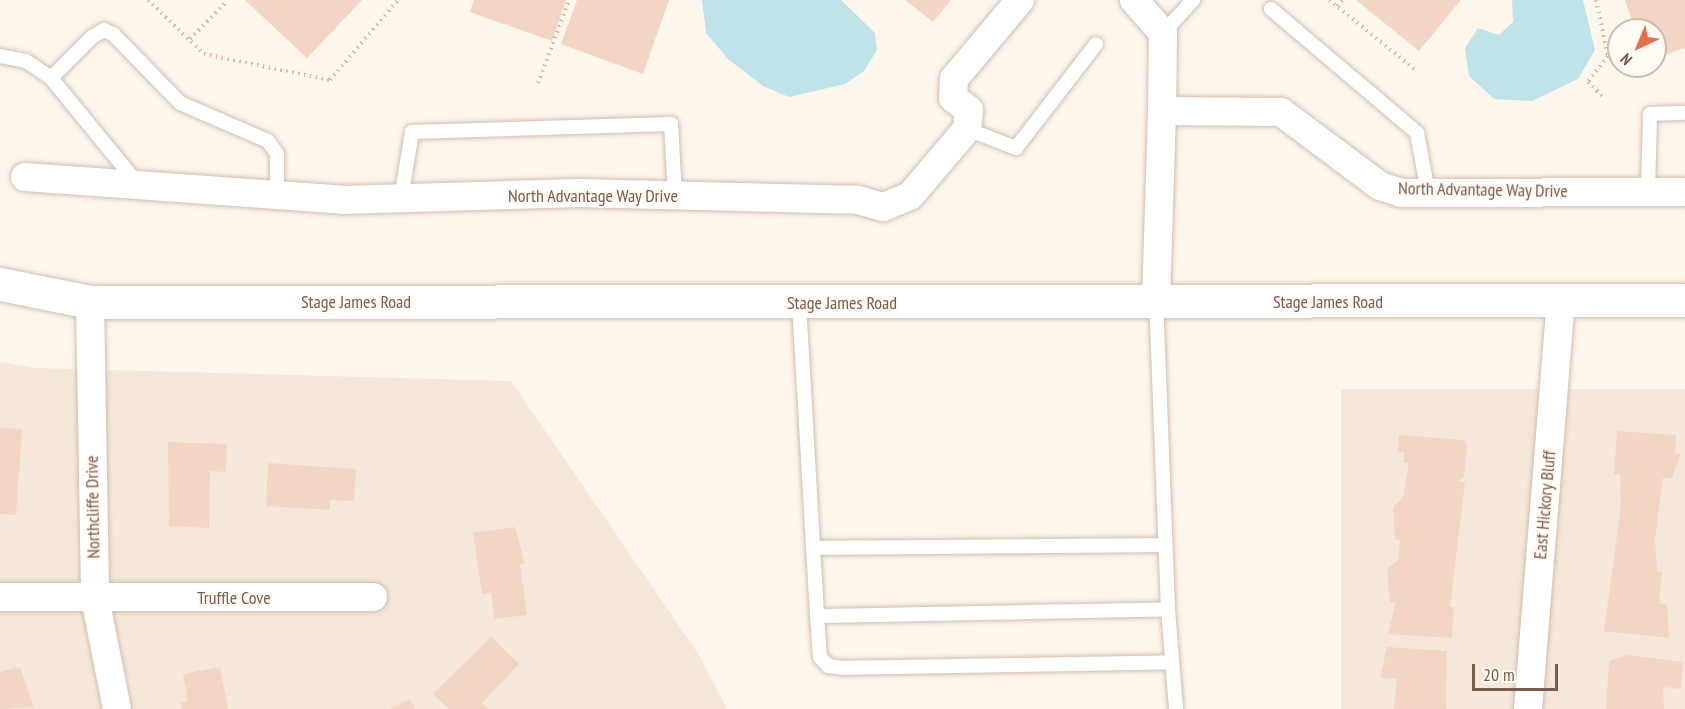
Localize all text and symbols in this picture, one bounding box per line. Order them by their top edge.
north arrow [1607,18,1667,78]
text: N [1616,49,1636,70]
street label: North Advantage Way Drive [1397,178,1569,202]
street label: North Advantage Way Drive [507,185,679,207]
street label: Stage James Road [301,291,411,313]
street label: Stage James Road [1273,291,1383,313]
street label: Stage James Road [787,292,897,314]
street label: East Hickory Bluff [1529,449,1561,561]
street label: Northcliffe Drive [81,455,105,559]
street label: Truffle Cove [197,587,271,609]
scale bar [1475,652,1560,690]
text: 20 m [1483,663,1515,686]

